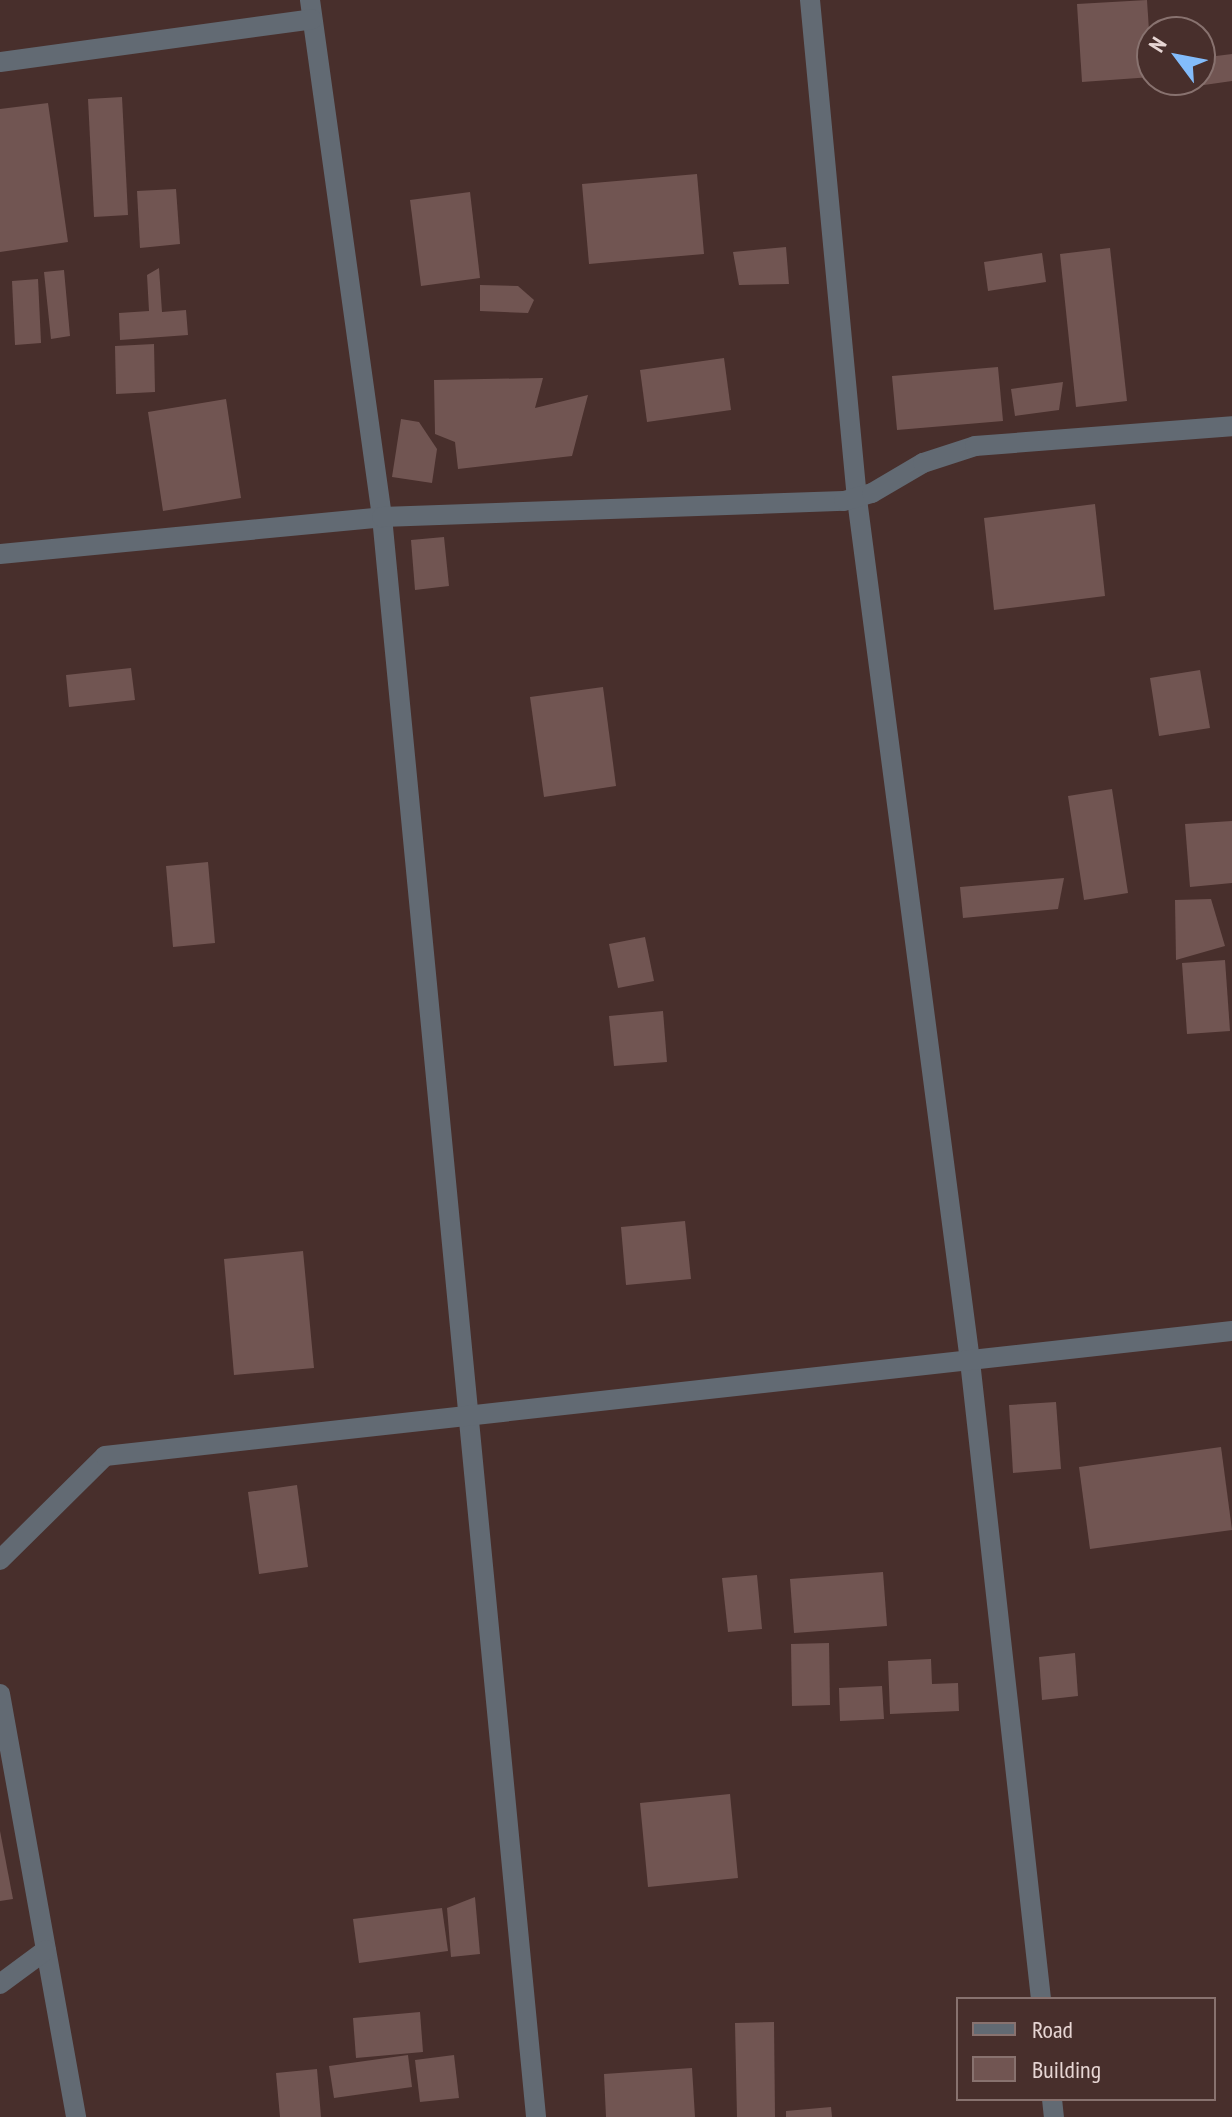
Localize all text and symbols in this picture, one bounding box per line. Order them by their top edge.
north arrow [1136,16,1216,96]
text: N [1142,32,1172,57]
legend [956,1997,1216,2101]
text: Road [1032,2014,1073,2045]
text: Building [1032,2054,1101,2085]

